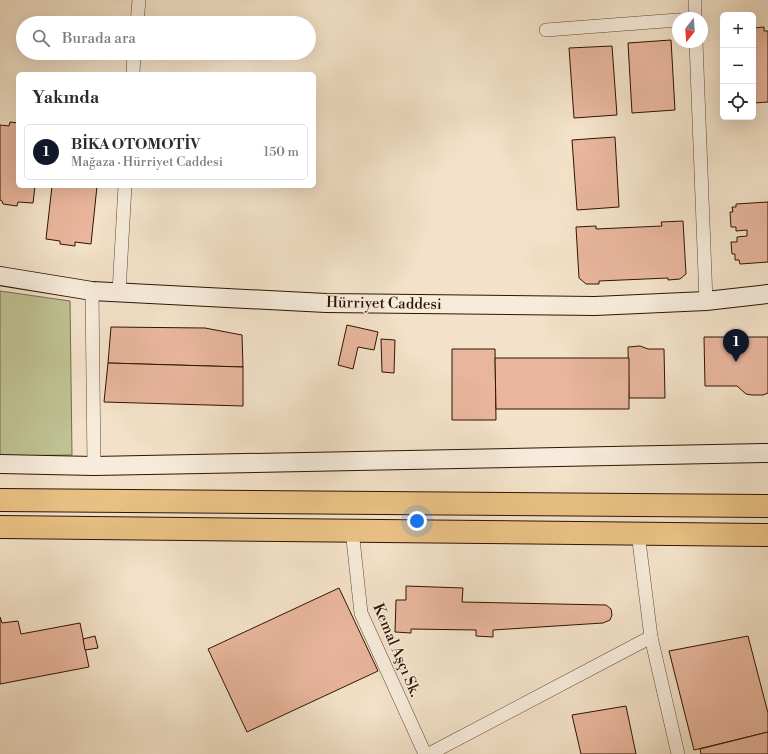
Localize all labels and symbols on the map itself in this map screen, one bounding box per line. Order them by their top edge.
north arrow [672,12,708,48]
street label: Hürriyet Caddesi [326,293,442,314]
pin: 1 [723,329,749,362]
your location [407,511,427,531]
street label: Kemal Aşçı Sk. [368,601,425,700]

